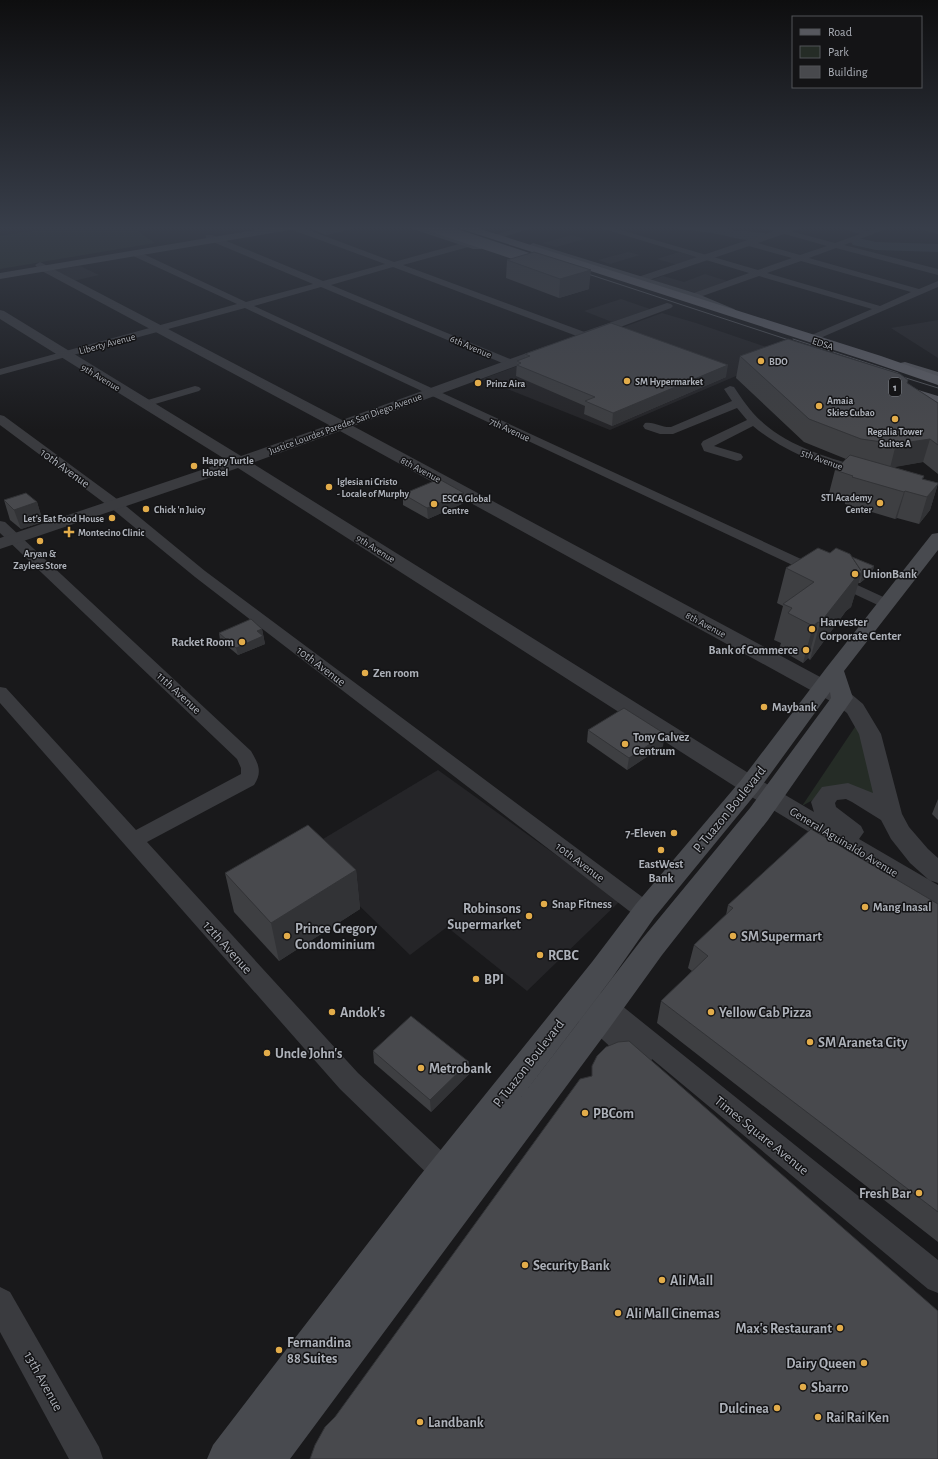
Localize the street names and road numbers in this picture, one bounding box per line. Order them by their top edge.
street label: Liberty Avenue [78,332,137,356]
street label: 6th Avenue [448,334,493,360]
street label: EDSA [811,336,835,352]
street label: 9th Avenue [79,362,122,394]
road number: 1 [889,378,901,396]
street label: Justice Lourdes Paredes San Diego Avenue [267,391,424,456]
street label: 7th Avenue [488,416,532,444]
street label: 10th Avenue [38,446,92,490]
street label: 5th Avenue [800,448,844,472]
street label: 8th Avenue [399,455,443,485]
street label: 9th Avenue [354,533,397,565]
street label: 8th Avenue [684,610,728,640]
street label: 10th Avenue [294,644,348,688]
street label: 11th Avenue [155,670,203,716]
street label: P. Tuazon Boulevard [691,764,769,855]
street label: General Aguinaldo Avenue [788,805,900,879]
street label: 10th Avenue [553,840,607,884]
street label: 12th Avenue [200,918,255,977]
street label: P. Tuazon Boulevard [490,1017,567,1110]
street label: Times Square Avenue [712,1094,811,1178]
street label: 13th Avenue [21,1349,65,1414]

